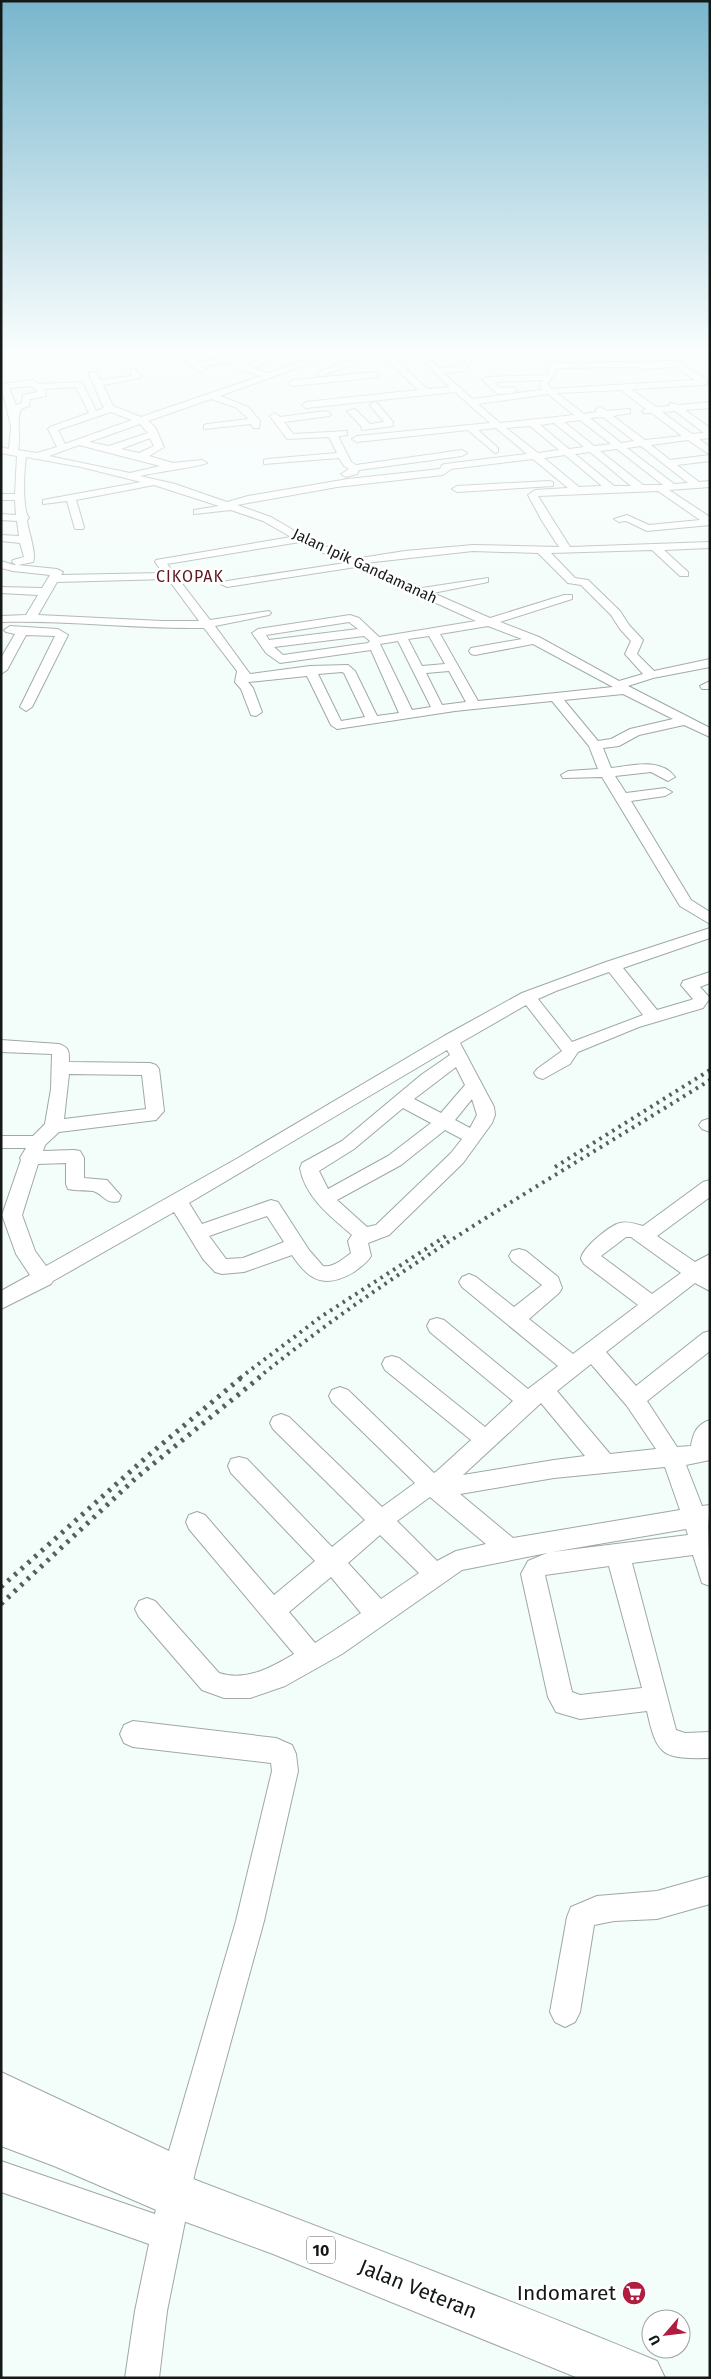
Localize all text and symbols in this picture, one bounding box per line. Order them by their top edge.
street label: Jalan Ipik Gandamanah [290,525,440,607]
district label: CIKOPAK [156,567,224,586]
road number: 10 [307,2236,335,2264]
street label: Jalan Veteran [355,2253,481,2325]
place label: Indomaret [517,2280,616,2306]
supermarket icon: Indomaret [621,2280,647,2306]
north arrow [641,2309,691,2359]
text: U [645,2332,665,2348]

